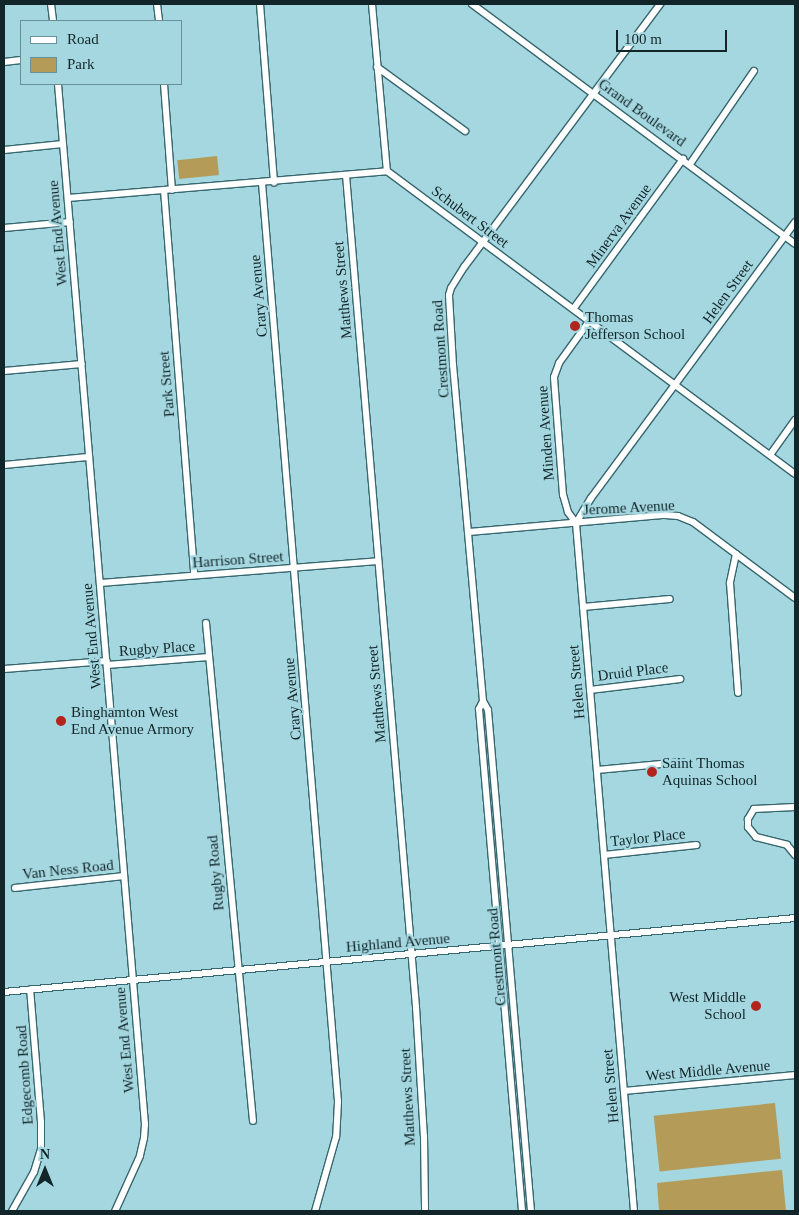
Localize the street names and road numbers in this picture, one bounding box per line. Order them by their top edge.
street label: Grand Boulevard [595,75,689,151]
street label: West End Avenue [44,179,72,287]
street label: Minerva Avenue [582,180,656,272]
street label: Schubert Street [428,182,512,252]
street label: Matthews Street [330,240,356,340]
street label: Crary Avenue [246,254,272,338]
street label: Helen Street [699,257,757,327]
street label: Crestmont Road [429,300,453,398]
street label: Park Street [155,350,179,418]
street label: Minden Avenue [534,385,558,481]
street label: Jerome Avenue [582,497,676,519]
street label: Harrison Street [192,548,284,572]
street label: West End Avenue [78,582,106,690]
street label: Rugby Place [118,637,196,661]
street label: Matthews Street [364,644,390,744]
street label: Helen Street [565,644,589,720]
street label: Crary Avenue [280,657,306,741]
street label: Druid Place [597,659,669,685]
street label: Taylor Place [610,825,686,851]
street label: Rugby Road [204,835,228,911]
street label: Van Ness Road [21,856,115,884]
street label: Crestmont Road [484,907,510,1007]
street label: Highland Avenue [345,929,451,957]
street label: West End Avenue [111,986,139,1094]
street label: Edgecomb Road [13,1025,37,1125]
street label: Matthews Street [396,1048,420,1146]
street label: Helen Street [599,1048,623,1124]
street label: West Middle Avenue [644,1057,772,1085]

